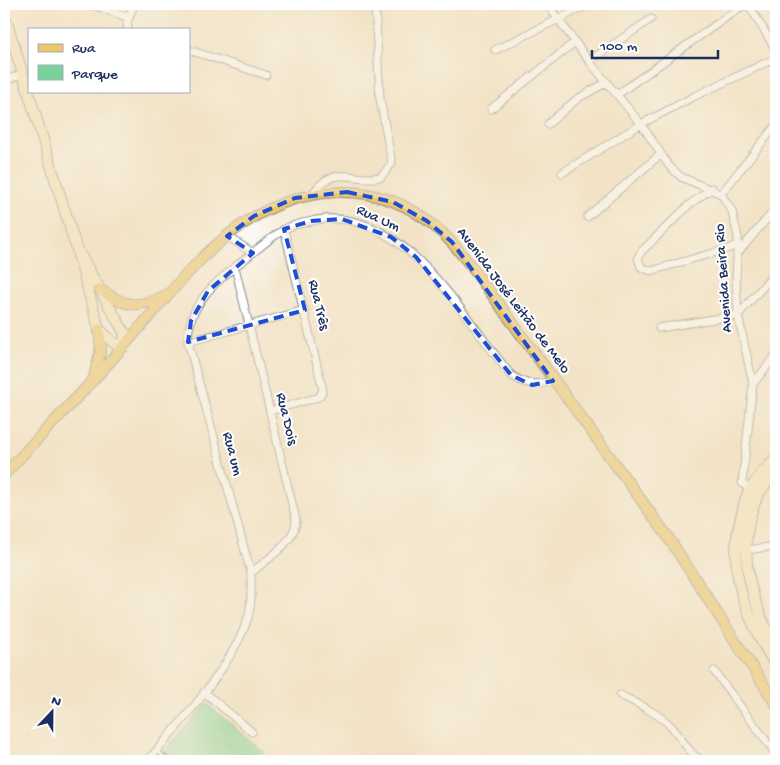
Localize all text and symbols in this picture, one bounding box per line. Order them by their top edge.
legend [28,28,190,92]
scale bar [592,28,719,60]
text: 100 m [599,38,638,56]
text: Rua [72,40,96,58]
text: Parque [71,66,118,84]
street label: Rua Um [353,201,403,237]
street label: Avenida Beira Rio [711,223,737,333]
street label: Avenida José Leitão de Melo [452,224,574,378]
street label: Rua Três [303,278,333,332]
street label: Rua Dois [271,391,301,447]
street label: Rua um [218,430,247,478]
north arrow [28,688,78,738]
text: N [49,693,63,712]

